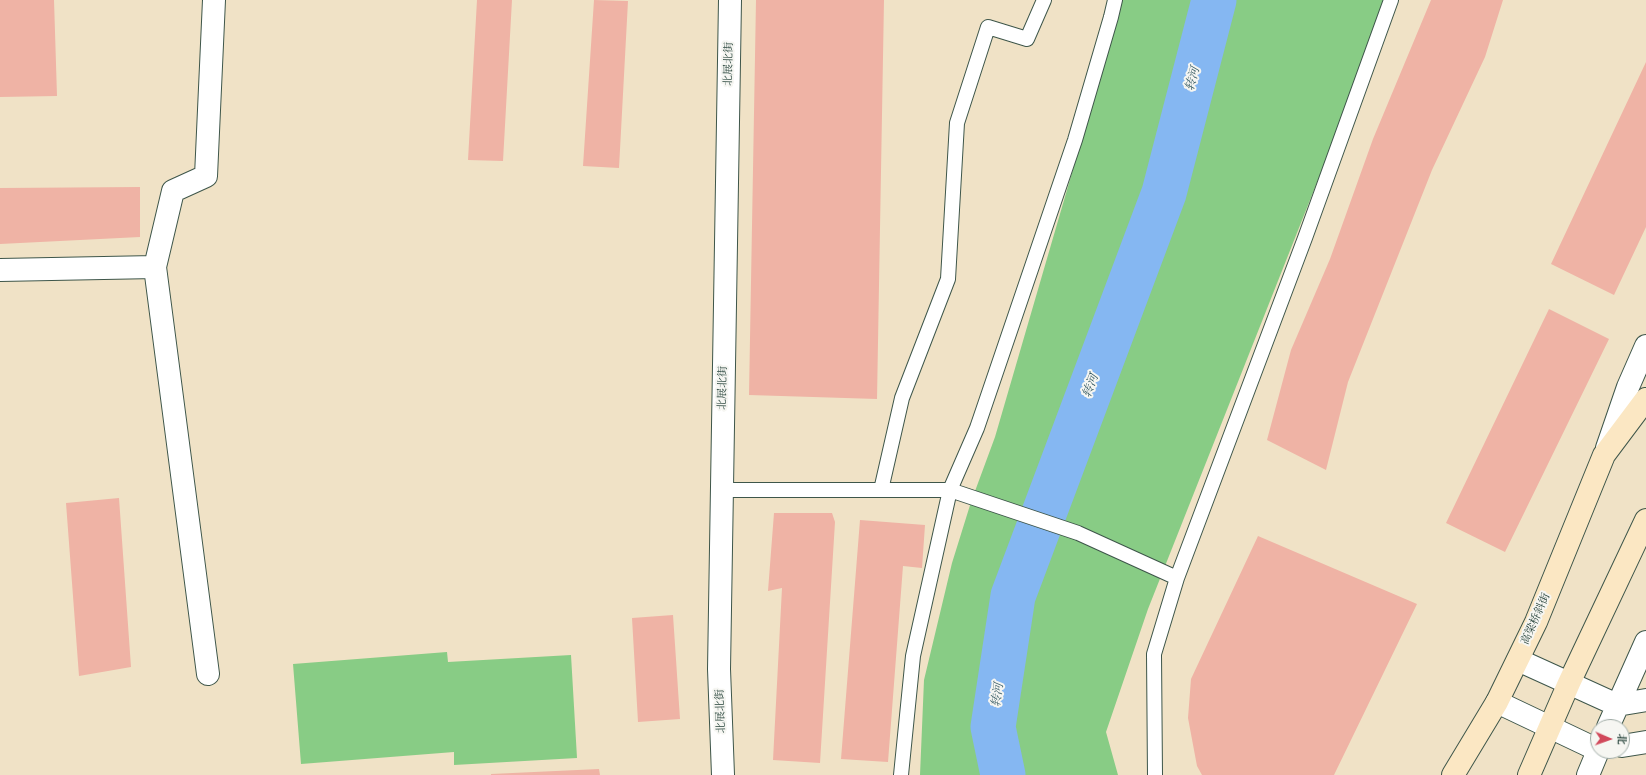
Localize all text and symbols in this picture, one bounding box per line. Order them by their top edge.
street label: 北展北街 [722,42,736,86]
water label: 转河 [1183,66,1203,92]
street label: 北展北街 [716,366,730,410]
water label: 转河 [1080,372,1102,400]
street label: 高梁桥斜街 [1519,591,1553,647]
water label: 转河 [989,682,1007,708]
street label: 北展北街 [714,689,728,733]
north arrow [1590,719,1630,759]
text: 北 [1615,734,1628,745]

